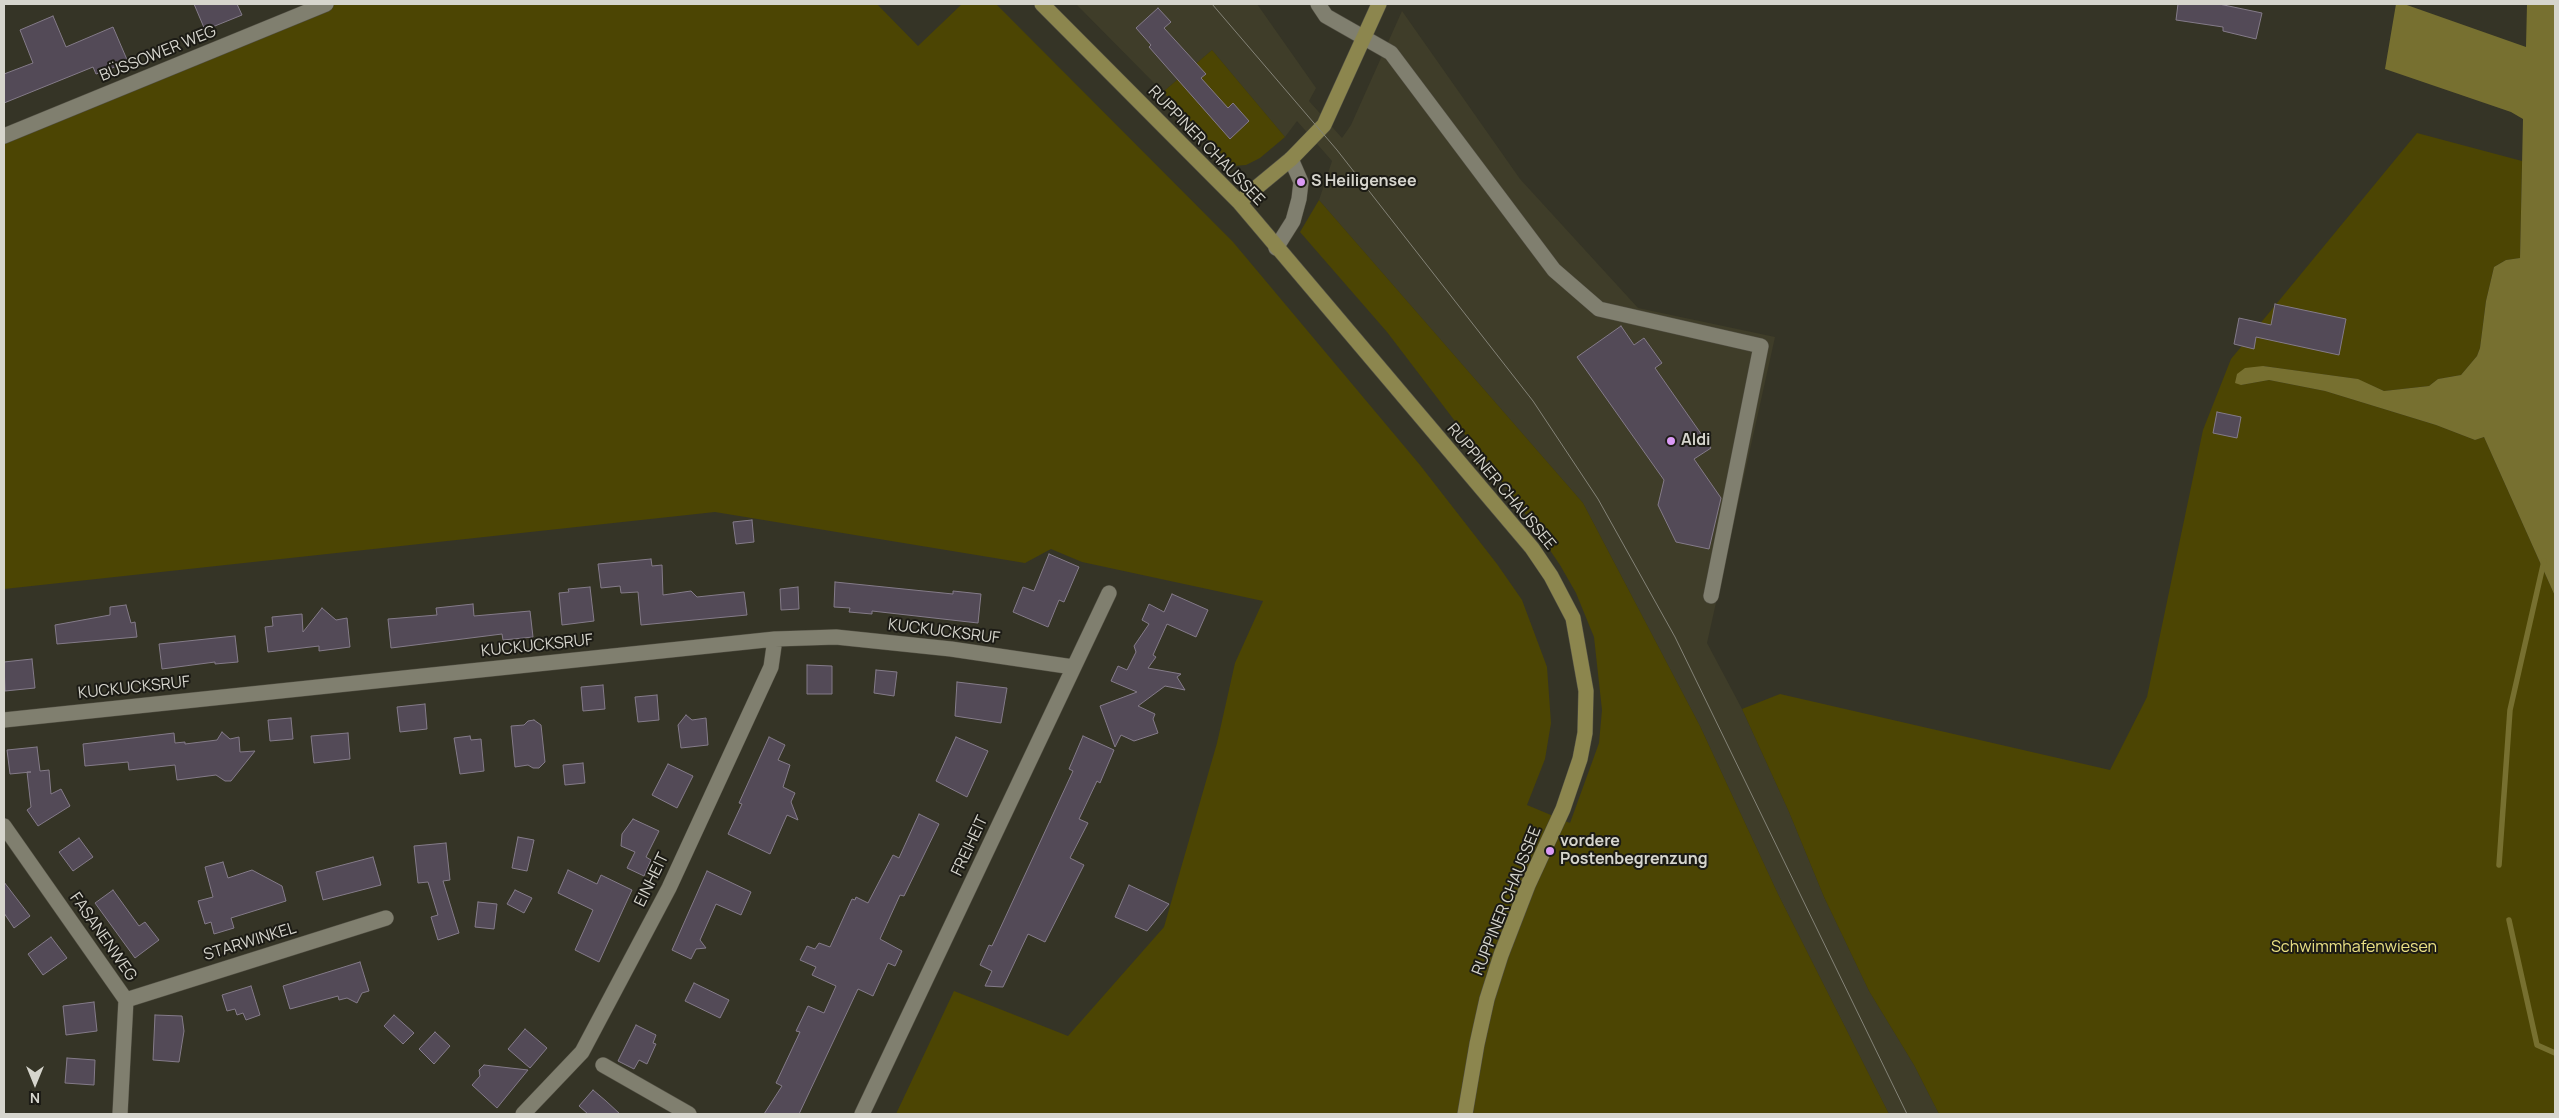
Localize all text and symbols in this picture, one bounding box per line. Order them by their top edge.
street label: BÜSSOWER WEG [97,22,219,86]
street label: RUPPINER CHAUSSEE [1144,82,1268,210]
place label: S Heiligensee [1311,172,1417,192]
marker: S Heiligensee [1295,176,1307,188]
street label: RUPPINER CHAUSSEE [1443,420,1559,554]
place label: Aldi [1681,431,1711,451]
marker: Aldi [1665,435,1677,447]
street label: KUCKUCKSRUF [887,616,1001,648]
street label: KUCKUCKSRUF [480,631,594,661]
street label: KUCKUCKSRUF [77,673,191,703]
street label: FREIHEIT [948,813,992,879]
street label: RUPPINER CHAUSSEE [1468,824,1546,978]
place label: vordere Postenbegrenzung [1560,832,1708,870]
marker: vordere Postenbegrenzung [1544,845,1556,857]
street label: EINHEIT [631,850,673,910]
street label: FASANENWEG [65,889,141,985]
street label: STARWINKEL [201,919,299,965]
park label: Schwimmhafenwiesen [2271,938,2437,958]
north arrow [10,1058,60,1108]
text: N [30,1089,40,1108]

